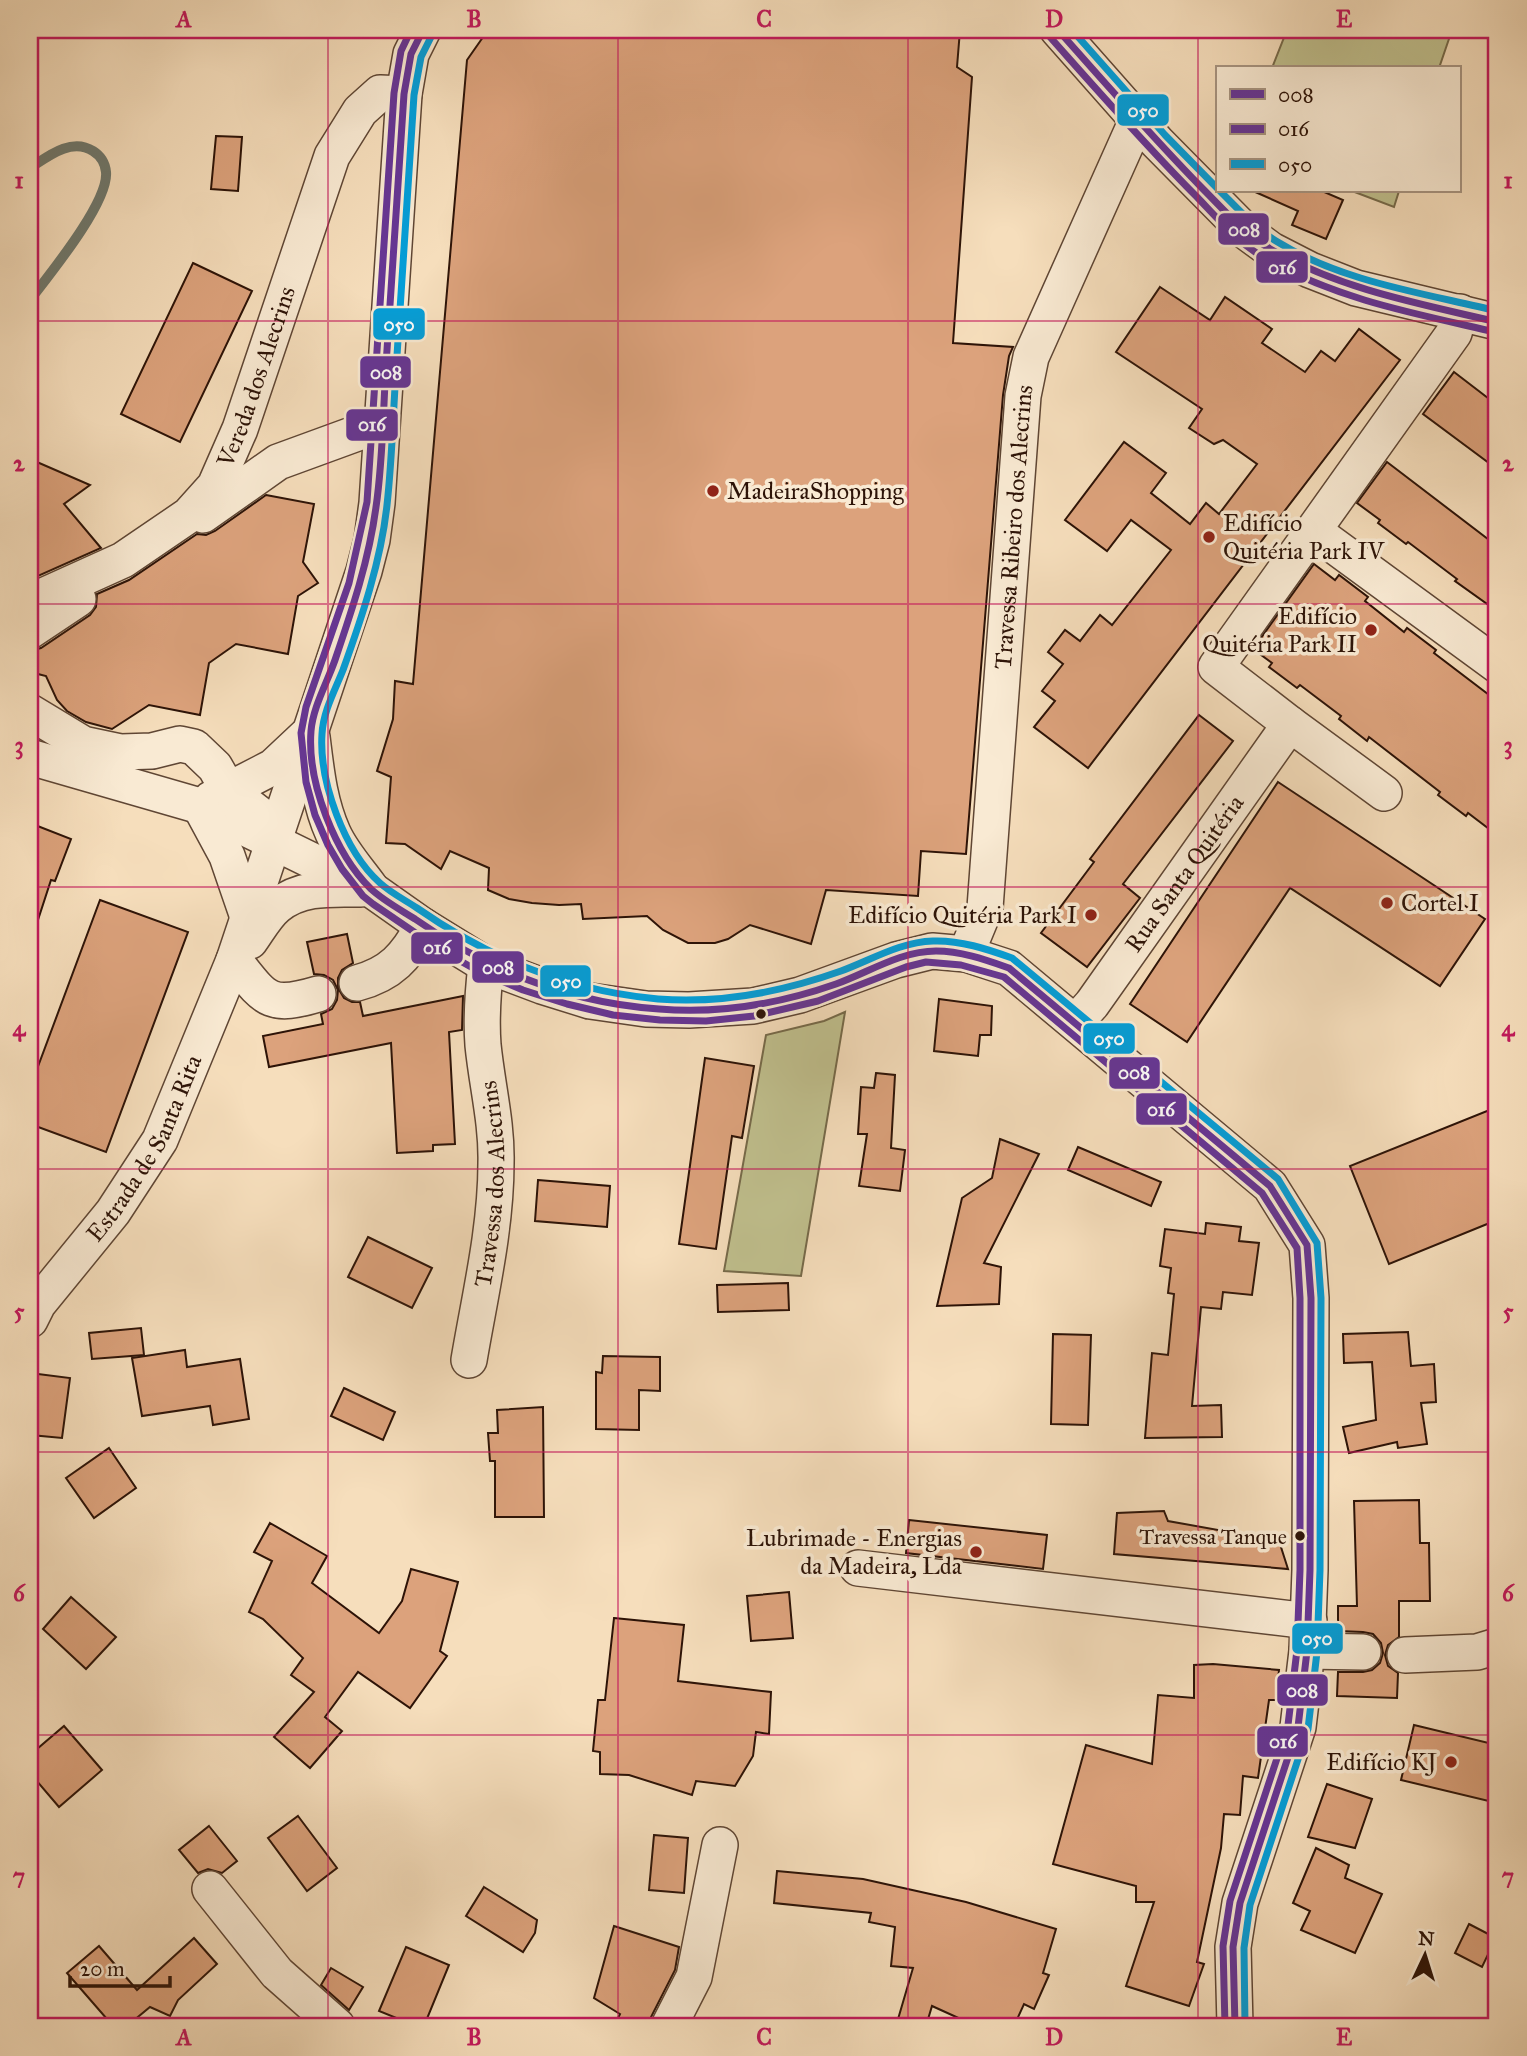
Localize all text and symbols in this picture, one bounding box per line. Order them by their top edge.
text: A [174,5,192,33]
text: B [466,5,482,33]
text: C [756,5,772,33]
text: D [1045,5,1063,33]
text: E [1336,5,1353,33]
legend [1216,66,1460,192]
text: 008 [1278,82,1314,108]
line badge: 050 [1116,93,1170,127]
text: 050 [1128,99,1158,122]
text: 016 [1278,116,1310,142]
text: 050 [1278,152,1312,178]
text: 1 [14,166,24,194]
text: 1 [1503,166,1513,194]
line badge: 008 [1217,212,1270,246]
text: 008 [1228,218,1260,241]
line badge: 016 [1255,250,1309,284]
text: 016 [1268,256,1297,279]
street label: Vereda dos Alecrins [210,282,302,472]
line badge: 050 [372,307,426,341]
text: 050 [384,313,414,336]
line badge: 008 [359,355,412,389]
text: 008 [370,361,402,384]
street label: Travessa Ribeiro dos Alecrins [988,382,1040,670]
line badge: 016 [345,408,399,442]
text: 016 [358,413,387,436]
text: 2 [13,449,25,477]
text: 2 [1502,449,1514,477]
place label: MadeiraShopping [727,476,905,506]
marker: MadeiraShopping [705,483,721,499]
place label: Edifício Quitéria Park IV [1223,508,1385,566]
marker: Edifício Quitéria Park IV [1201,529,1217,545]
place label: Edifício Quitéria Park II [1202,601,1357,659]
marker: Edifício Quitéria Park II [1363,622,1379,638]
text: 3 [14,731,24,760]
text: 3 [1503,731,1513,760]
street label: Rua Santa Quitéria [1118,788,1251,958]
place label: Cortel I [1401,888,1479,918]
marker: Cortel I [1379,895,1395,911]
place label: Edifício Quitéria Park I [848,900,1077,930]
marker: Edifício Quitéria Park I [1083,907,1099,923]
line badge: 016 [410,931,464,965]
text: 016 [423,936,452,959]
line badge: 008 [471,950,525,984]
text: 008 [482,956,514,979]
line badge: 050 [539,964,592,998]
text: 050 [551,970,581,993]
unlabelled marker [754,1007,768,1021]
text: 4 [13,1014,27,1042]
text: 4 [1502,1014,1516,1042]
line badge: 050 [1082,1022,1136,1055]
text: 050 [1094,1027,1124,1050]
street label: Estrada de Santa Rita [80,1049,209,1248]
line badge: 008 [1108,1056,1161,1090]
text: 008 [1118,1061,1150,1084]
street label: Travessa dos Alecrins [468,1079,511,1289]
line badge: 016 [1135,1092,1188,1126]
text: 016 [1147,1098,1176,1121]
text: 5 [14,1297,25,1325]
text: 5 [1503,1297,1514,1325]
place label: Lubrimade - Energias da Madeira, Lda [746,1523,963,1581]
place label: Travessa Tanque [1139,1523,1287,1550]
marker: Travessa Tanque [1293,1529,1307,1543]
marker: Lubrimade - Energias da Madeira, Lda [968,1544,984,1560]
text: 6 [13,1579,26,1607]
text: 6 [1502,1579,1515,1607]
line badge: 050 [1291,1622,1344,1655]
text: 050 [1302,1627,1332,1650]
line badge: 008 [1276,1673,1329,1707]
text: 008 [1286,1679,1318,1702]
line badge: 016 [1256,1725,1309,1758]
text: 016 [1269,1730,1298,1753]
place label: Edifício KJ [1326,1747,1437,1777]
marker: Edifício KJ [1443,1754,1459,1770]
text: 7 [13,1862,25,1890]
text: 7 [1502,1862,1514,1890]
north arrow [1390,1920,1460,1990]
text: N [1417,1927,1435,1951]
scale bar [70,1944,170,1988]
text: 20 m [80,1956,125,1982]
text: A [174,2023,192,2051]
text: B [466,2023,482,2051]
text: C [756,2023,772,2051]
text: D [1045,2023,1063,2051]
text: E [1336,2023,1353,2051]

